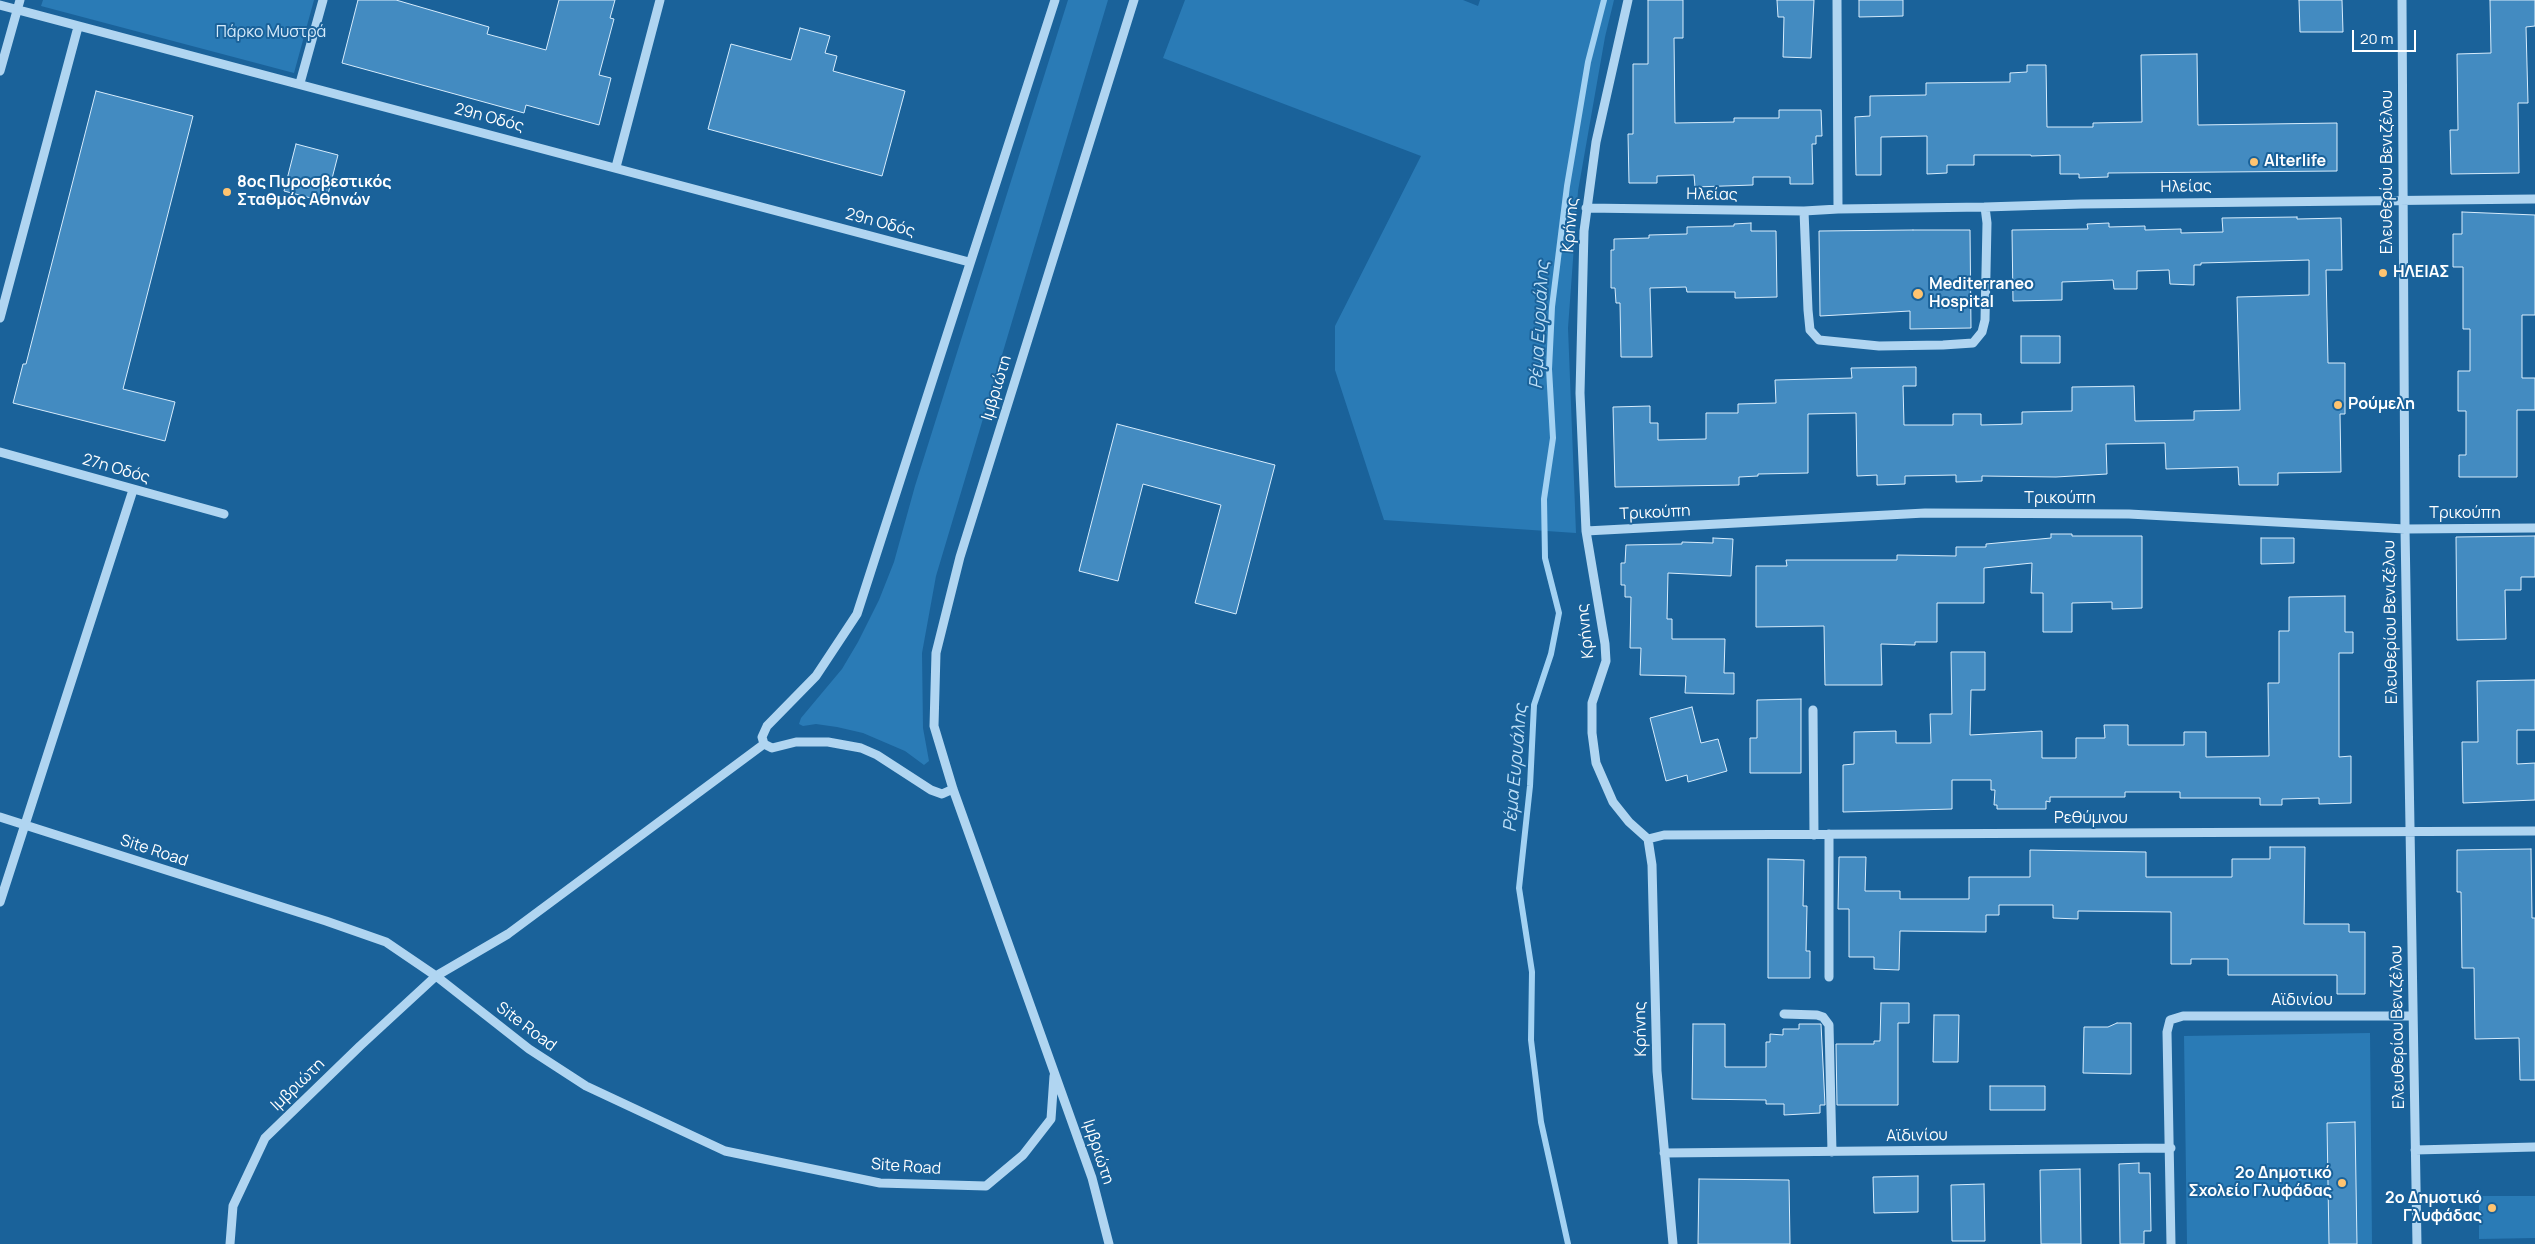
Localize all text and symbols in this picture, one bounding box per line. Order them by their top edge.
scale bar [2355,20,2419,52]
park label: Πάρκο Μυστρά [216,23,326,43]
text: 20 m [2360,28,2393,49]
street label: Ελευθερίου Βενιζέλου [2378,90,2398,254]
street label: 29η Οδός [452,100,526,136]
place label: Alterlife [2264,152,2326,172]
marker: Alterlife [2248,156,2260,168]
place label: 8ος Πυροσβεστικός Σταθμός Αθηνών [237,173,392,211]
street label: Ηλείας [2160,177,2212,197]
street label: Ηλείας [1686,185,1738,205]
marker: 8ος Πυροσβεστικός Σταθμός Αθηνών [221,186,233,198]
street label: Κρήνης [1559,197,1583,253]
street label: 29η Οδός [843,205,917,241]
water label: Ρέμα Ευρυάλης [1526,260,1554,390]
place label: ΗΛΕΙΑΣ [2393,263,2450,283]
marker: ΗΛΕΙΑΣ [2377,267,2389,279]
place label: Mediterraneo Hospital [1929,275,2034,313]
marker: Mediterraneo Hospital [1911,287,1925,301]
street label: Ιμβριώτη [978,353,1016,423]
place label: Ρούμελη [2348,395,2415,415]
marker: Ρούμελη [2332,399,2344,411]
street label: 27η Οδός [80,450,152,488]
street label: Τρικούπη [2024,489,2096,509]
street label: Τρικούπη [1619,502,1691,524]
street label: Τρικούπη [2429,504,2501,524]
street label: Ελευθερίου Βενιζέλου [2380,540,2402,704]
street label: Κρήνης [1574,603,1598,659]
water label: Ρέμα Ευρυάλης [1500,703,1532,833]
street label: Ρεθύμνου [2054,809,2128,829]
street label: Site Road [118,831,190,871]
street label: Ελευθερίου Βενιζέλου [2387,945,2409,1109]
street label: Αϊδινίου [2271,991,2333,1011]
street label: Site Road [492,998,560,1056]
street label: Κρήνης [1631,1001,1651,1057]
street label: Ιμβριώτη [267,1055,329,1115]
street label: Ιμβριώτη [1078,1117,1118,1187]
street label: Αϊδινίου [1886,1126,1948,1146]
street label: Site Road [870,1155,942,1179]
place label: 2ο Δημοτικό Σχολείο Γλυφάδας [2189,1164,2332,1202]
marker: 2ο Δημοτικό Σχολείο Γλυφάδας [2336,1177,2348,1189]
place label: 2ο Δημοτικό Γλυφάδας [2385,1189,2482,1227]
marker: 2ο Δημοτικό Γλυφάδας [2486,1202,2498,1214]

